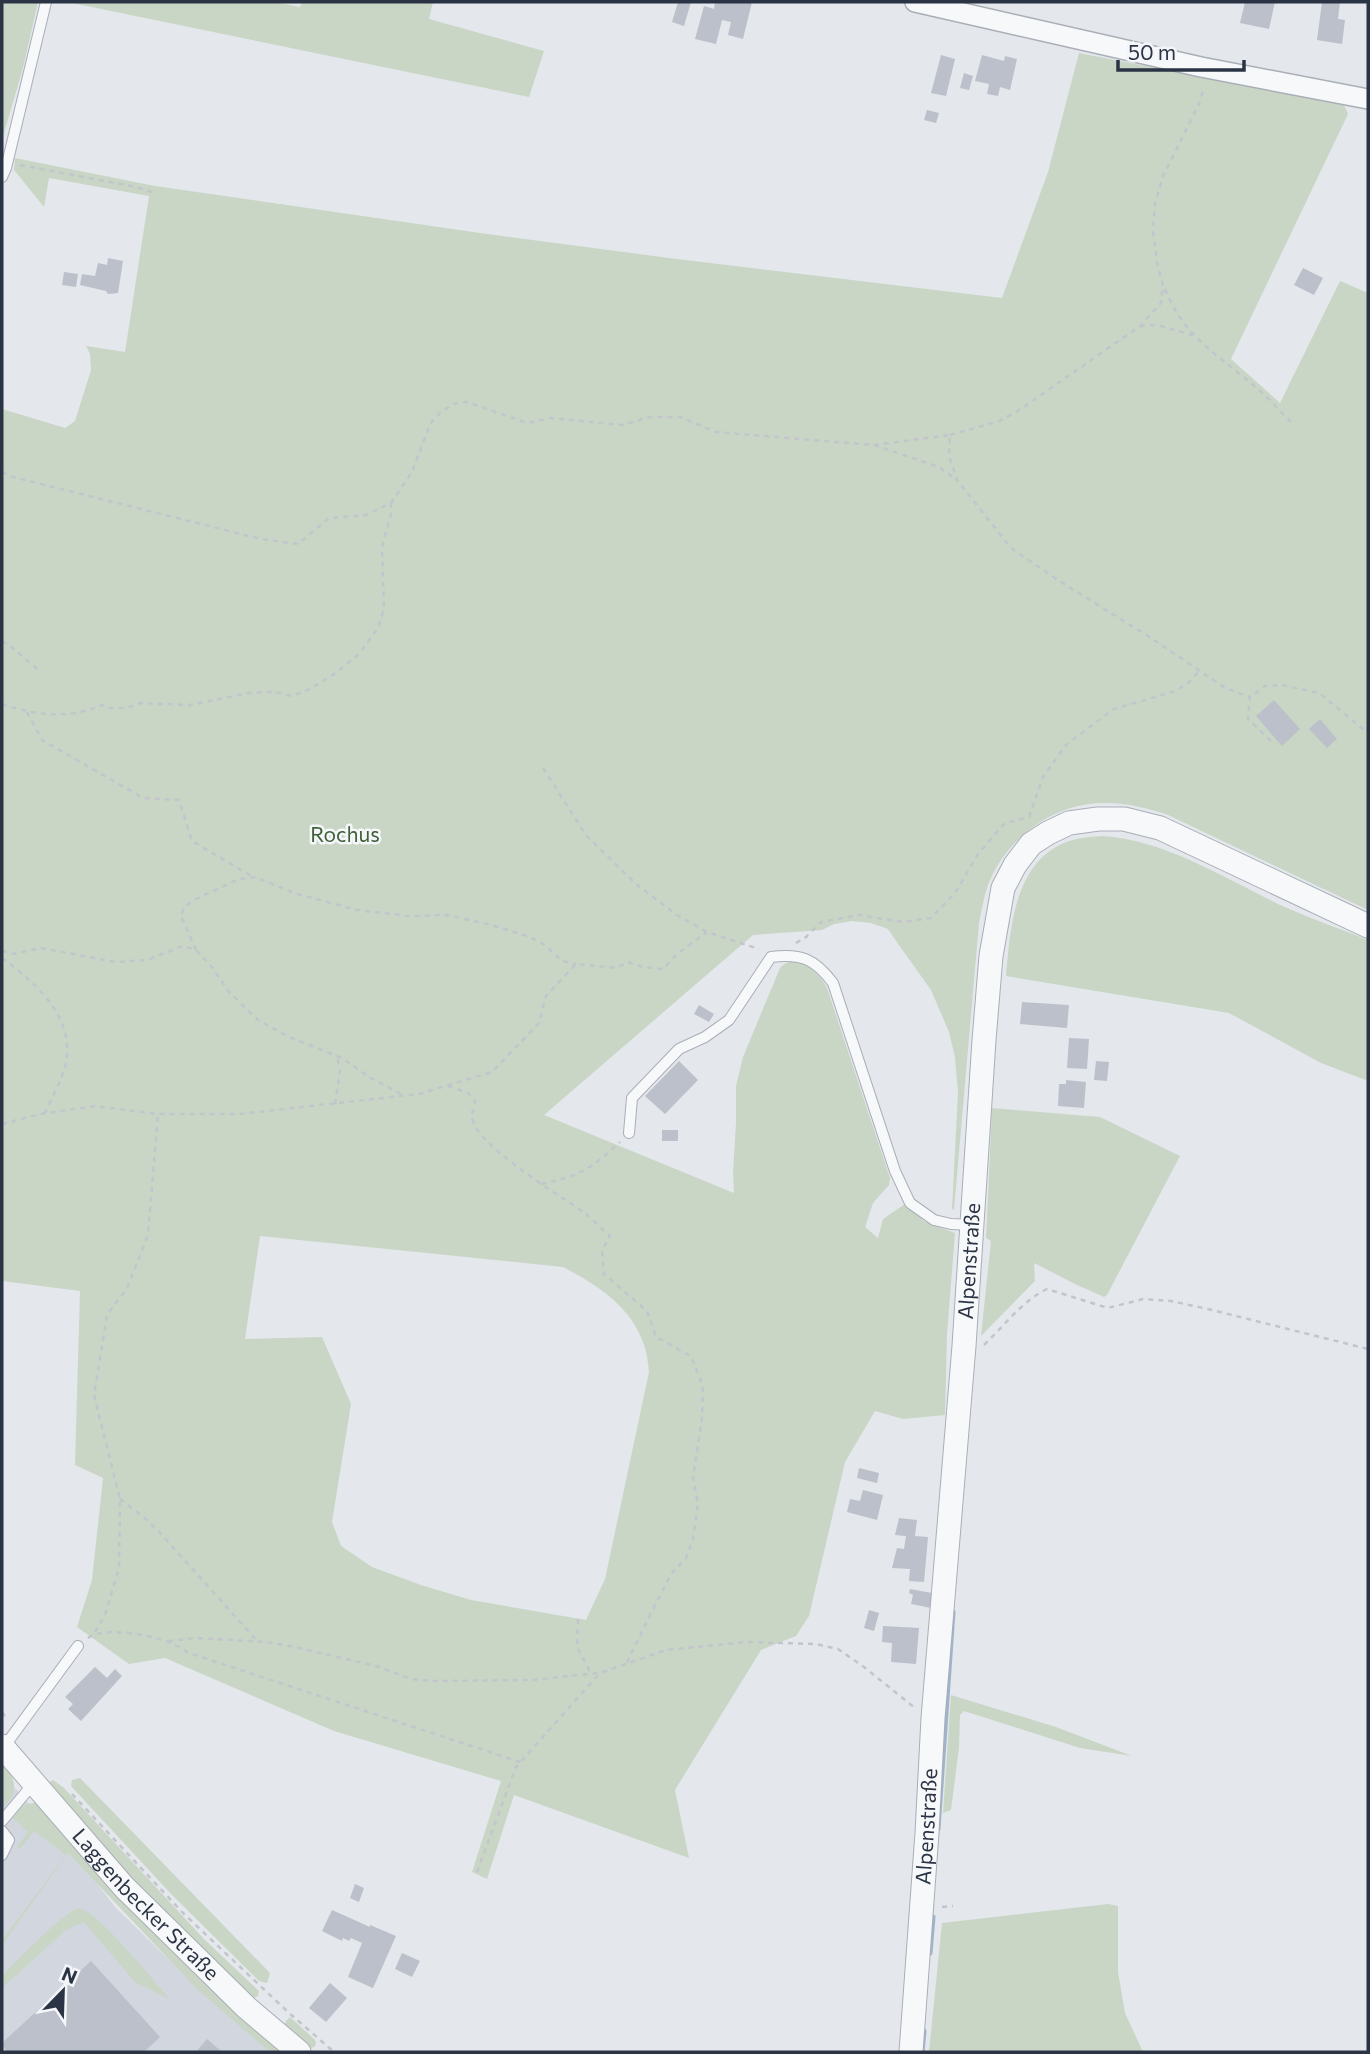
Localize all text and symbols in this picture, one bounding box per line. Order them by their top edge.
scale bar [1118,28,1244,72]
text: 50 m [1128,39,1176,64]
park label: Rochus [310,821,380,846]
street label: Alpenstraße [952,1202,984,1320]
street label: Alpenstraße [909,1768,941,1885]
street label: Laggenbecker Straße [68,1823,225,1985]
north arrow [28,1956,98,2026]
text: N [59,1962,81,1988]

